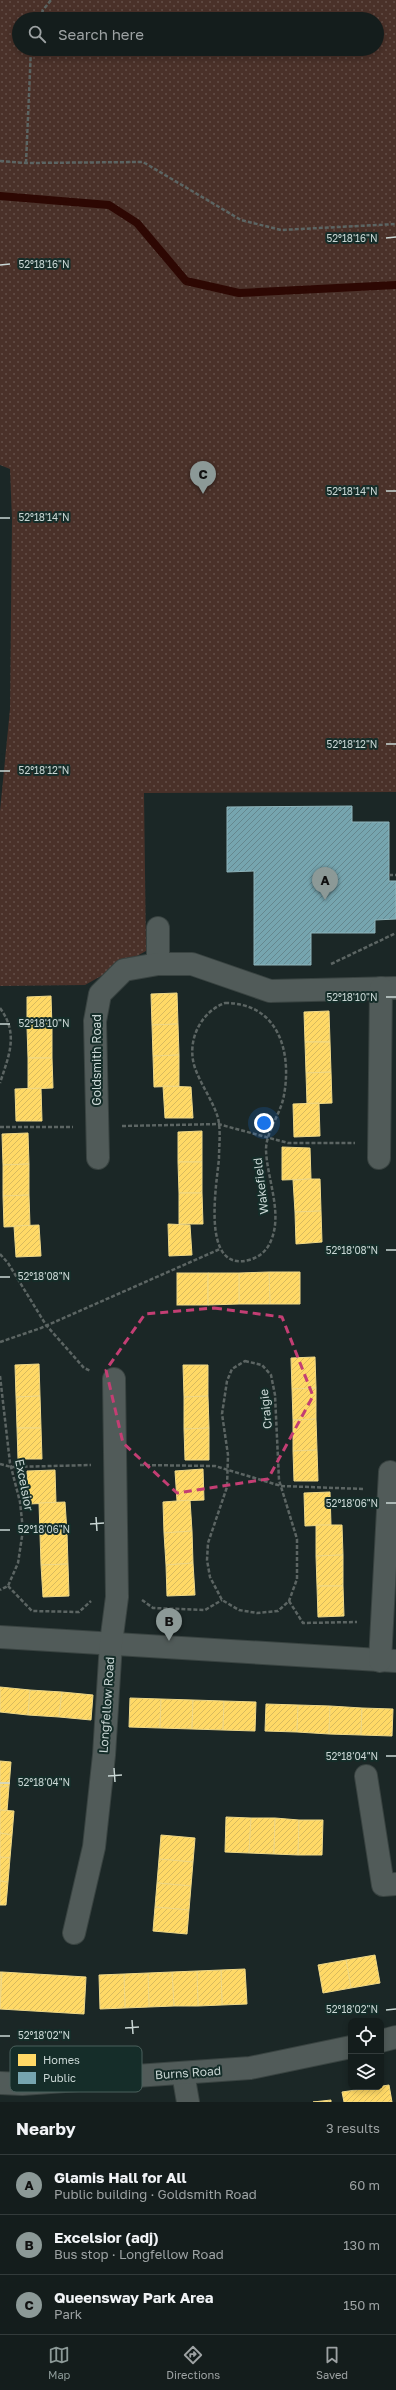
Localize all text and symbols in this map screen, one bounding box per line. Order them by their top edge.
search box [12,12,384,56]
icon: search [26,23,48,45]
text: Search here [58,25,144,43]
text: 52°18'16"N [326,232,378,244]
text: 52°18'16"N [18,258,70,270]
pin: C [190,461,216,494]
text: 52°18'14"N [326,485,378,497]
text: 52°18'14"N [18,511,70,523]
text: 52°18'12"N [327,738,377,750]
text: 52°18'12"N [19,764,69,776]
pin: A [312,867,338,900]
text: 52°18'10"N [326,991,378,1003]
street label: Goldsmith Road [89,1014,104,1106]
text: 52°18'10"N [18,1017,70,1029]
your location [254,1113,274,1133]
street label: Wakefield [250,1157,271,1215]
text: 52°18'08"N [326,1244,378,1256]
text: 52°18'08"N [18,1270,70,1282]
street label: Craigie [256,1388,275,1430]
street label: Excelsior [12,1458,37,1512]
text: 52°18'06"N [326,1497,378,1509]
text: 52°18'06"N [18,1523,70,1535]
pin: B [156,1608,182,1641]
street label: Longfellow Road [96,1656,117,1754]
text: 52°18'04"N [326,1750,378,1762]
text: 52°18'04"N [18,1776,70,1788]
text: 52°18'02"N [326,2003,378,2015]
map controls [348,2018,384,2090]
button: locate [348,2018,384,2054]
text: 52°18'02"N [18,2029,70,2041]
legend [10,2046,142,2092]
text: Homes [43,2053,80,2066]
button: layers [348,2054,384,2090]
street label: Burns Road [154,2063,221,2082]
text: Public [43,2071,76,2084]
text: Nearby [16,2118,76,2139]
text: 3 results [326,2120,380,2136]
text: Glamis Hall for All [54,2168,187,2186]
text: A [24,2177,34,2193]
text: 60 m [349,2177,380,2193]
text: Public building · Goldsmith Road [54,2186,257,2202]
text: Excelsior (adj) [54,2228,159,2246]
text: B [24,2237,34,2253]
text: 130 m [343,2237,380,2253]
text: Bus stop · Longfellow Road [54,2246,224,2262]
text: Queensway Park Area [54,2288,214,2306]
text: C [24,2297,34,2313]
text: 150 m [343,2297,380,2313]
text: Park [54,2306,82,2322]
tab: Map [48,2344,70,2381]
tab: Directions [166,2344,220,2381]
tab: Saved [316,2344,348,2381]

